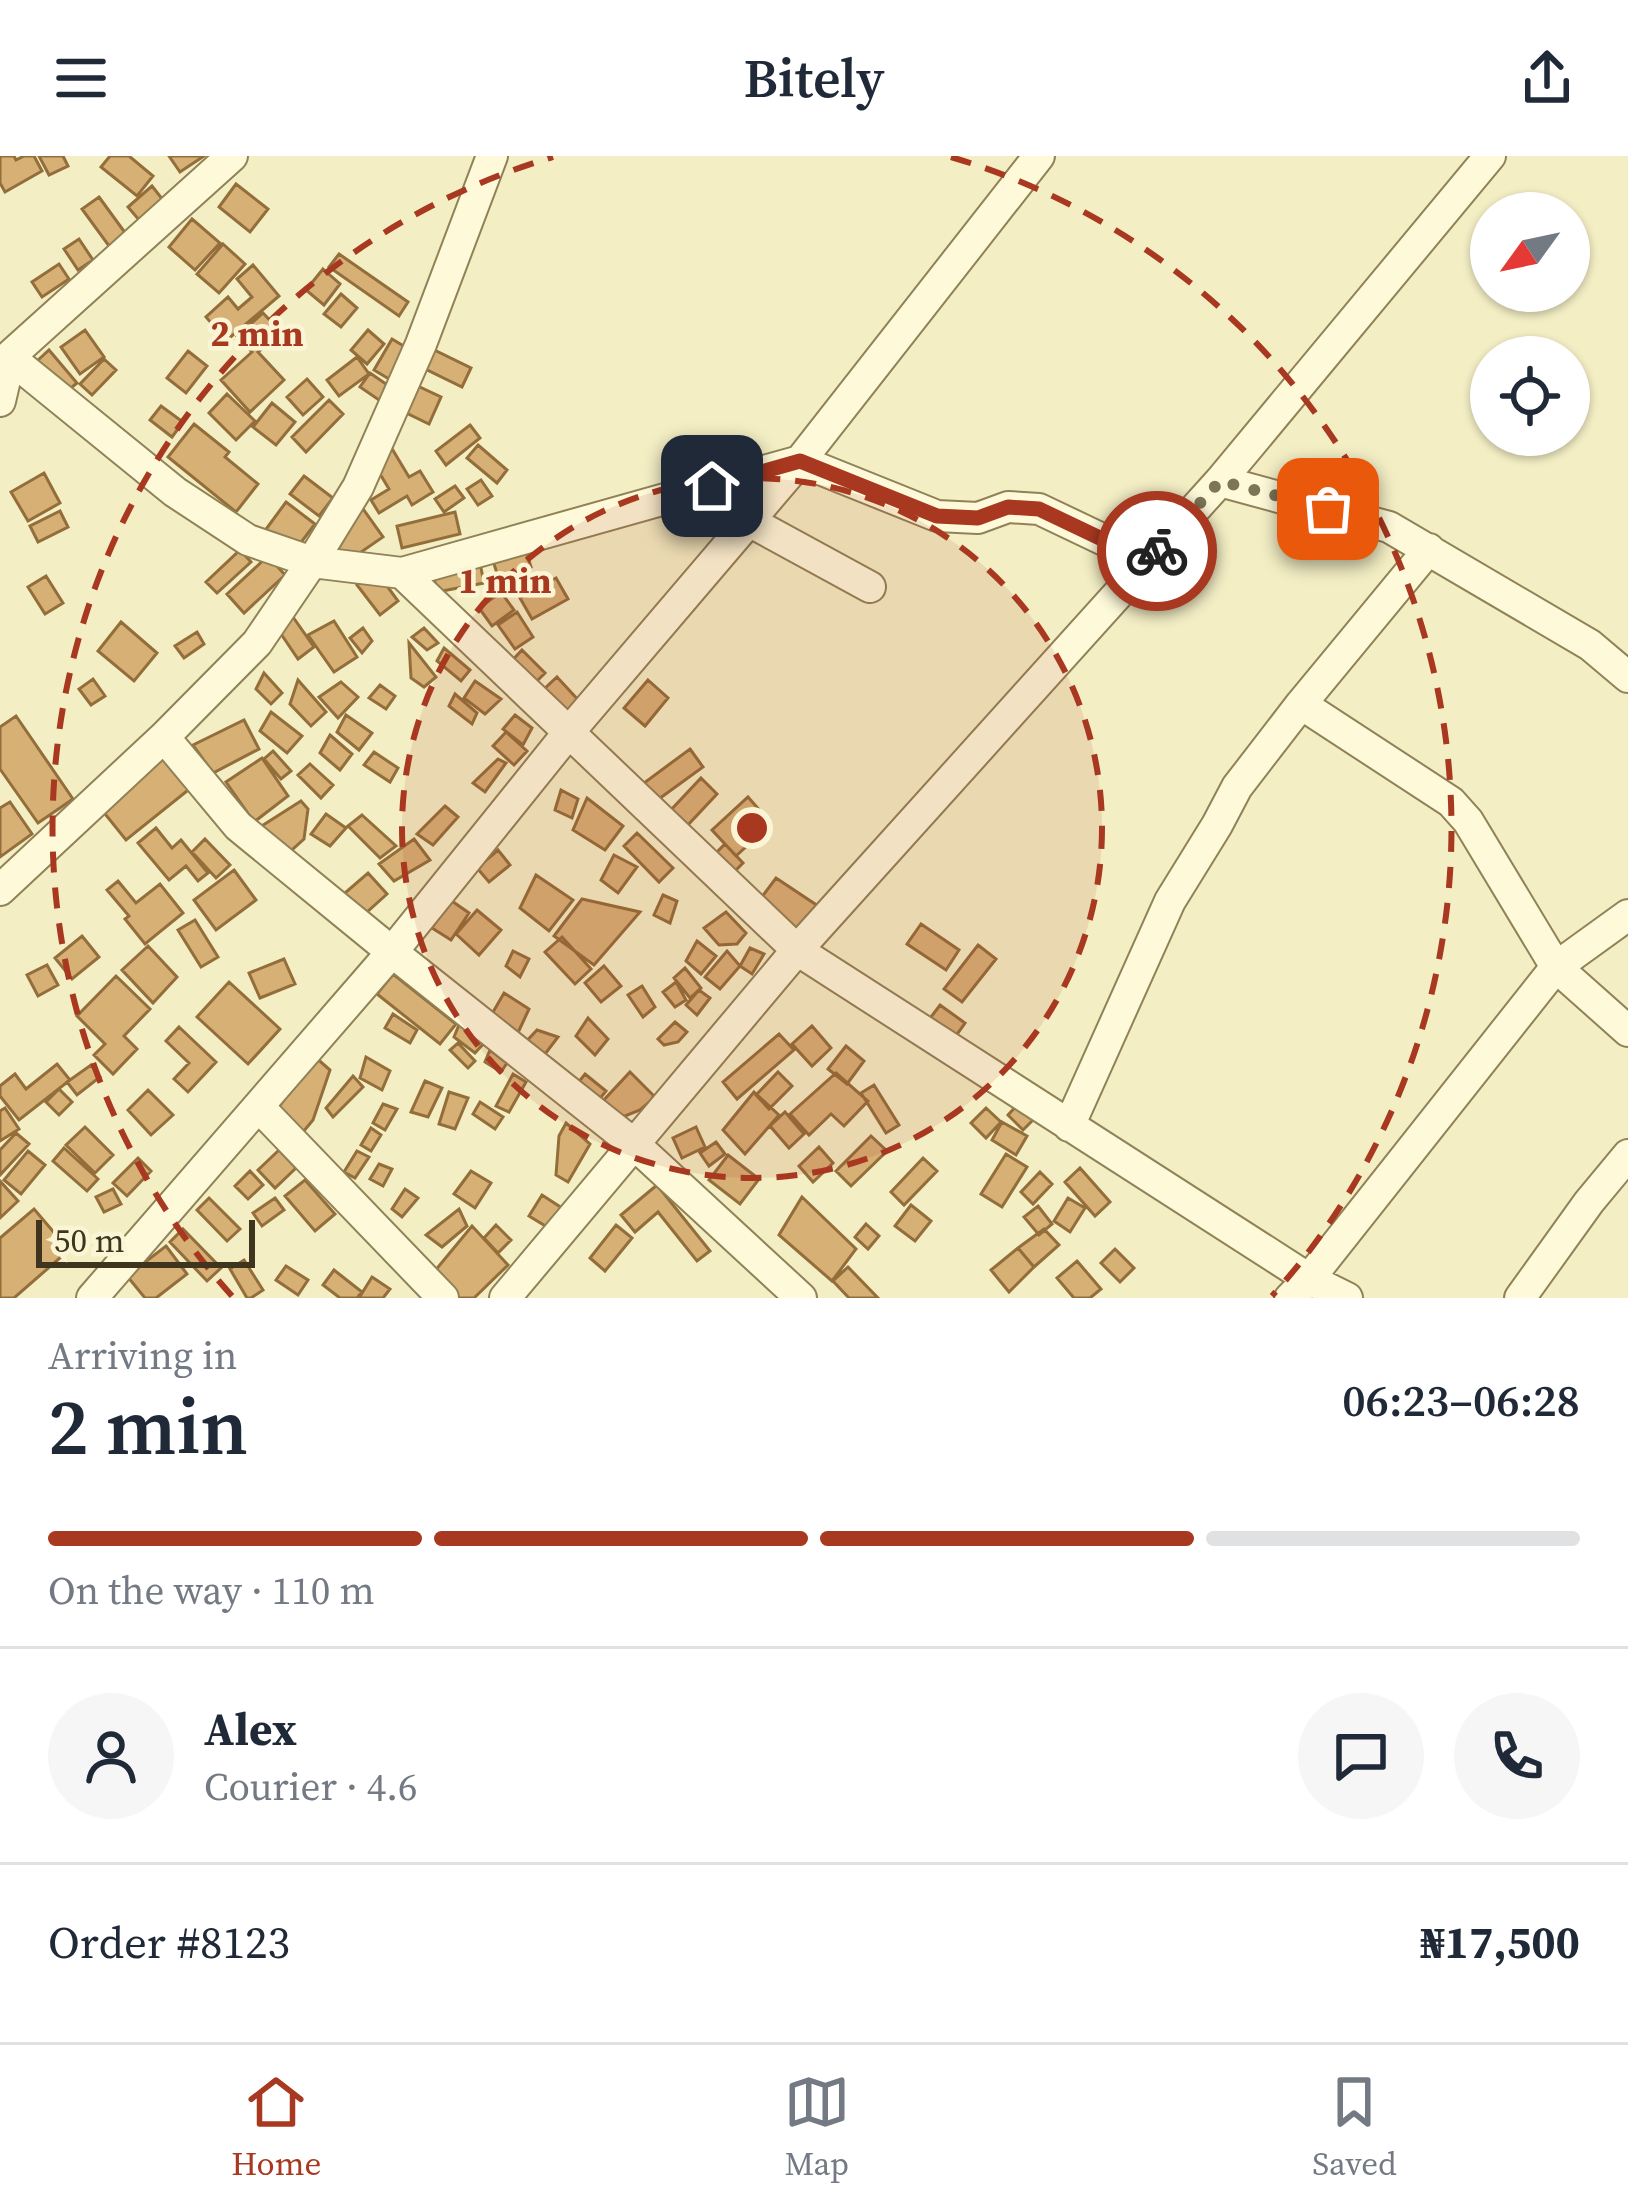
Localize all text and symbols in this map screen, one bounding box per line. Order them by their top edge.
text: Bitely [744,41,884,115]
icon: menu [48,45,114,111]
icon: share [1514,45,1580,111]
north arrow [1470,192,1590,312]
map controls [1470,192,1590,456]
text: 2 min [210,309,304,358]
button: locate [1470,336,1590,456]
pin [661,435,763,537]
icon: home [679,453,745,519]
pin [1277,458,1379,560]
icon: bag [1295,476,1361,542]
courier [1097,491,1217,611]
icon: bike [1124,518,1190,584]
text: 1 min [458,556,552,605]
centre of rings [731,807,773,849]
scale bar [36,1214,255,1267]
text: 50 m [54,1218,124,1263]
text: Arriving in [48,1329,237,1382]
text: 06:23–06:28 [1342,1369,1580,1431]
text: 2 min [48,1373,248,1480]
text: On the way · 110 m [48,1564,375,1617]
button: person [48,1693,174,1819]
button: chat [1298,1693,1424,1819]
button: phone [1454,1693,1580,1819]
text: Alex [204,1698,297,1760]
text: Courier · 4.6 [204,1760,417,1813]
text: Order #8123 [48,1911,290,1973]
text: ₦17,500 [1420,1911,1580,1973]
tab: Home [231,2069,321,2186]
tab: Map [784,2069,850,2186]
tab: Saved [1312,2069,1397,2186]

